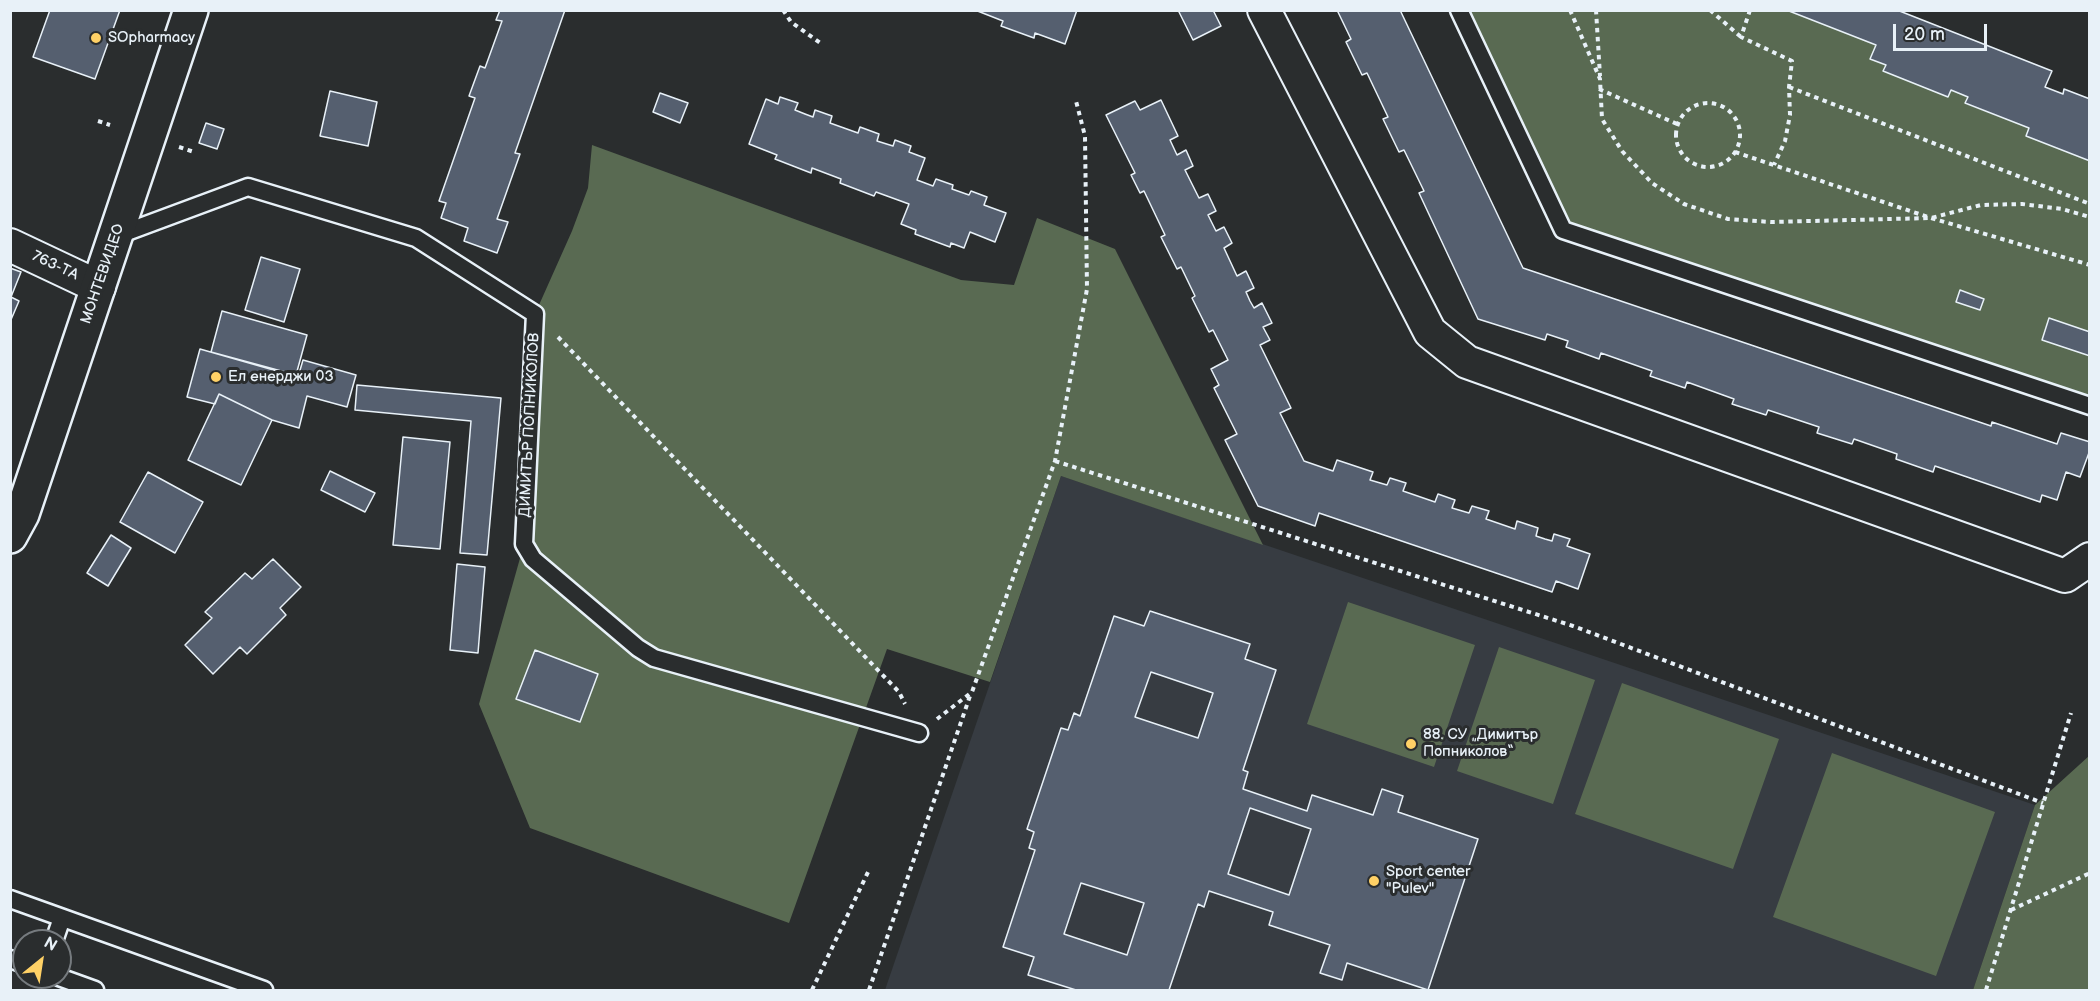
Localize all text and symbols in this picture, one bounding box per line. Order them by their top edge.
scale bar [1896,12,1990,50]
text: 20 m [1904,24,1945,45]
place label: SOpharmacy [108,29,195,47]
marker: SOpharmacy [89,31,103,45]
street label: МОНТЕВИДЕО [77,222,129,326]
street label: 763-ТА [29,247,81,285]
street label: ДИМИТЪР ПОПНИКОЛОВ [516,332,544,518]
place label: Ел енерджи 03 [228,368,334,386]
marker: Ел енерджи 03 [209,370,223,384]
place label: 88. СУ „Димитър Попниколов“ [1423,726,1538,761]
marker: 88. СУ „Димитър Попниколов“ [1404,737,1418,751]
place label: Sport center "Pulev" [1386,863,1470,898]
marker: Sport center "Pulev" [1367,874,1381,888]
north arrow [12,929,72,989]
text: N [40,933,60,956]

